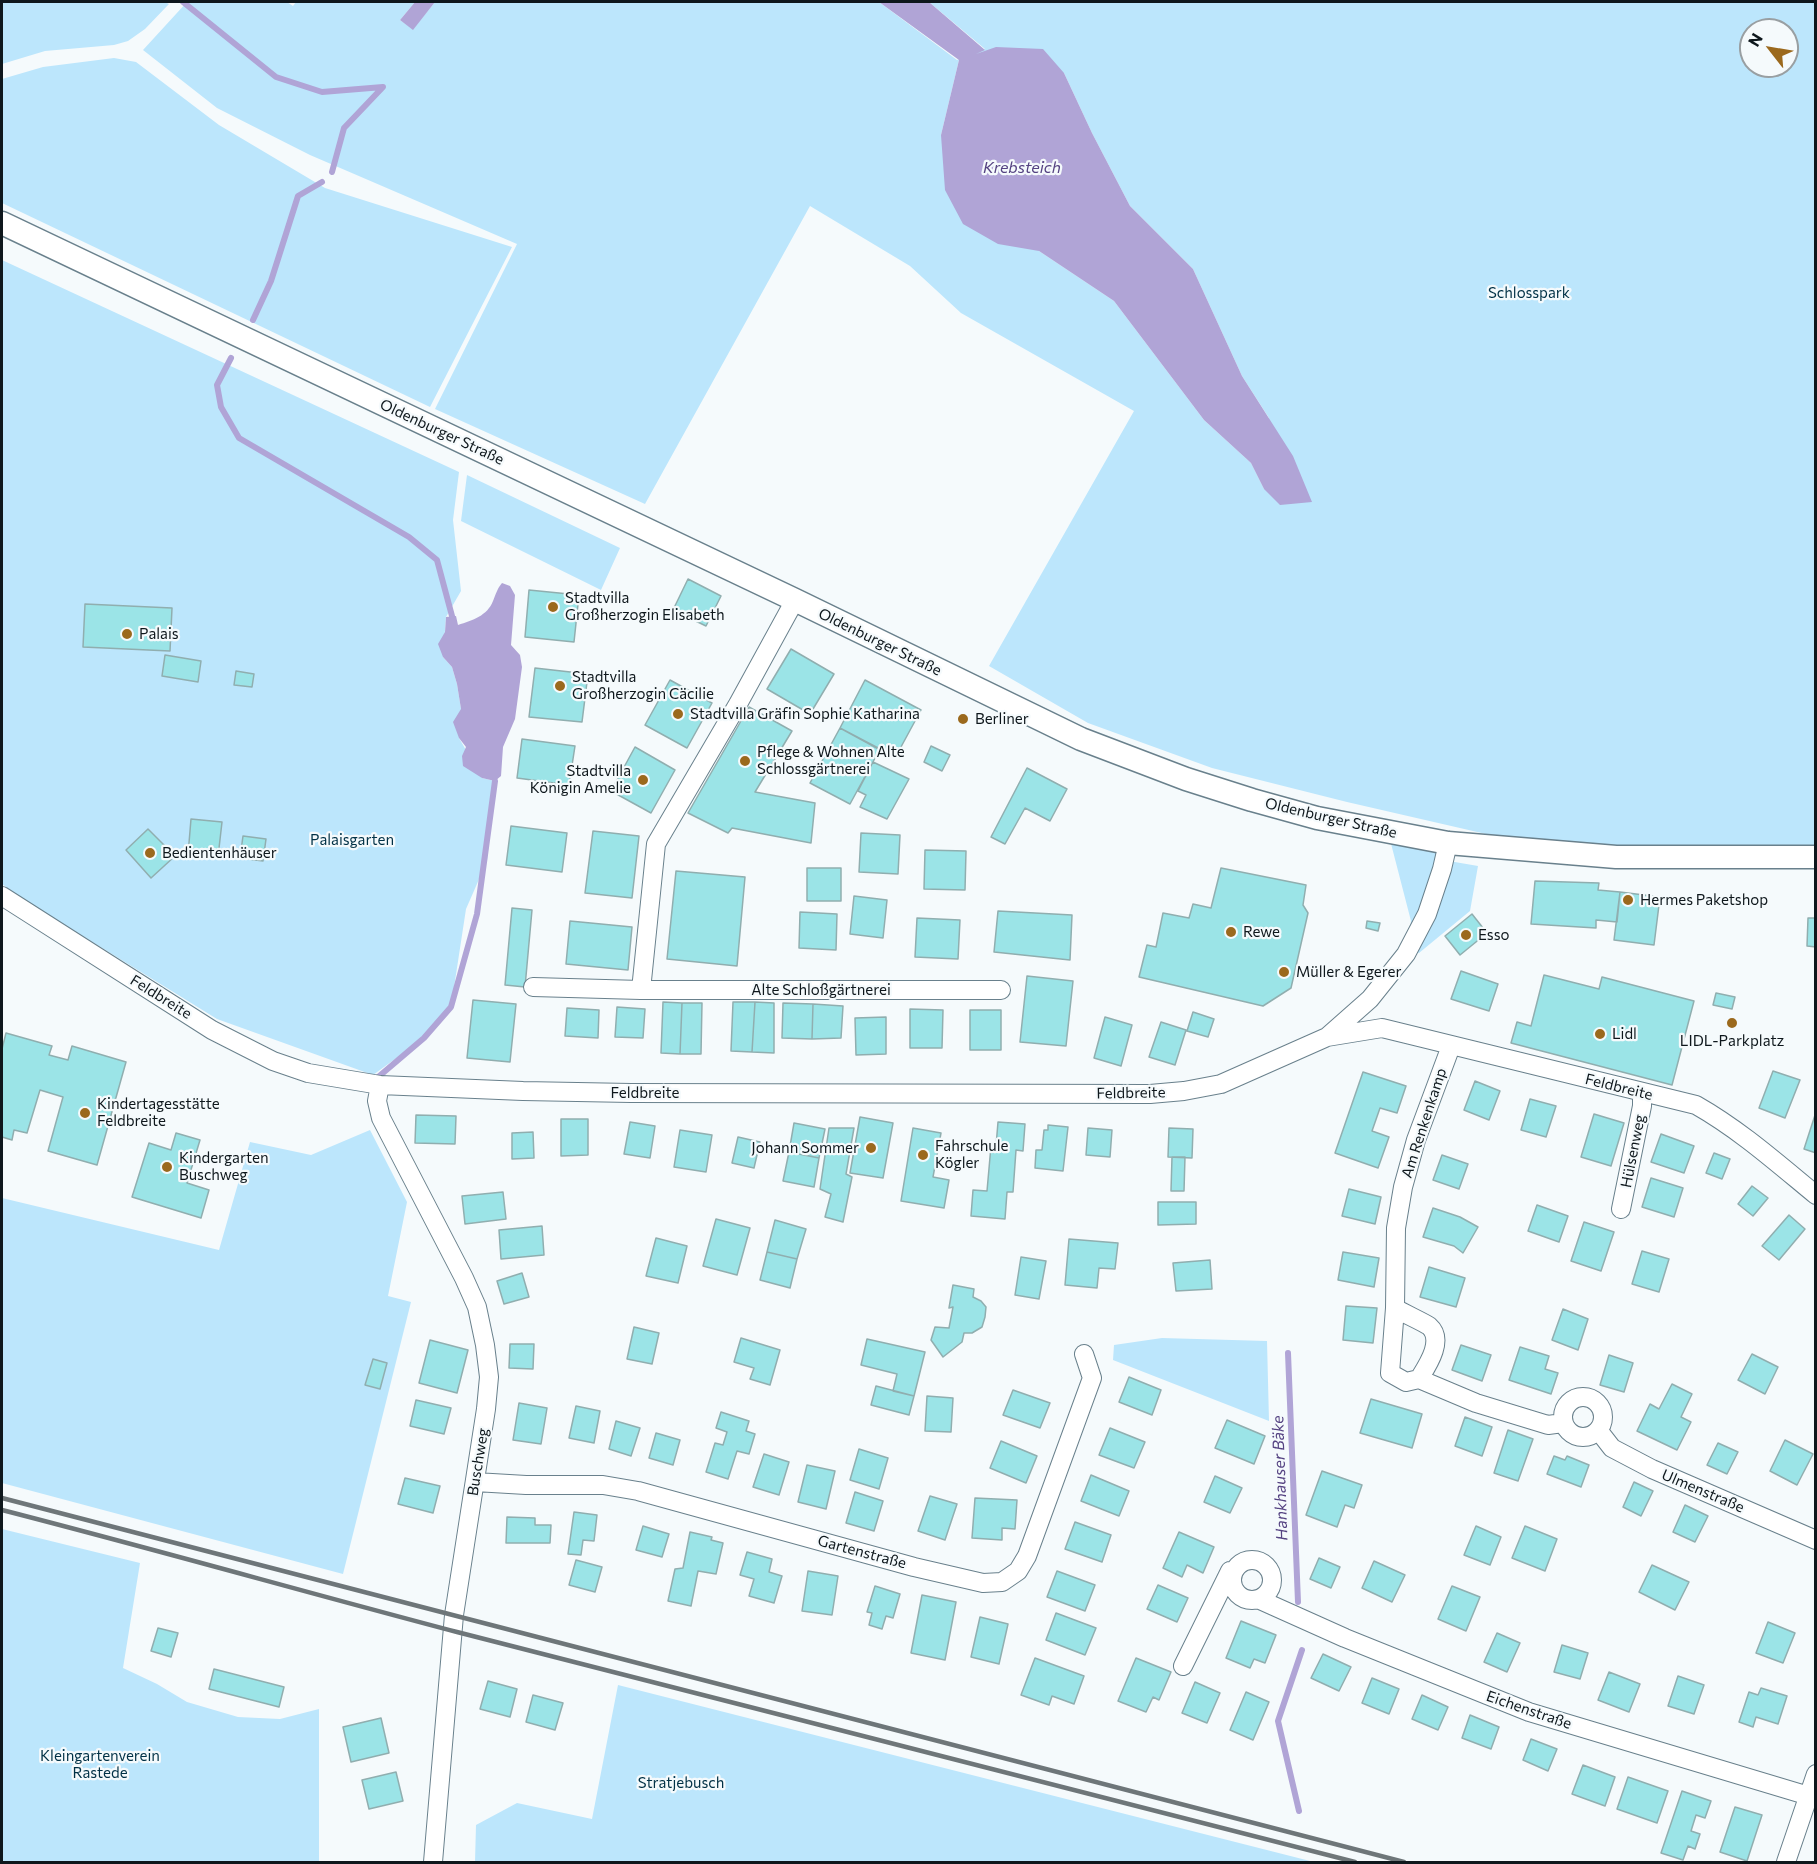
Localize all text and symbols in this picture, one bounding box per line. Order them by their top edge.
north arrow [1739,18,1799,78]
text: N [1744,29,1766,50]
water label: Krebsteich [983,158,1061,178]
park label: Schlosspark [1488,284,1570,302]
street label: Oldenburger Straße [377,395,507,469]
place label: Stadtvilla Großherzogin Elisabeth [565,589,725,624]
marker: Stadtvilla Großherzogin Elisabeth [546,600,560,614]
street label: Oldenburger Straße [816,604,944,680]
place label: Palais [139,625,179,643]
marker: Palais [120,627,134,641]
place label: Stadtvilla Großherzogin Cäcilie [572,668,714,703]
marker: Stadtvilla Großherzogin Cäcilie [553,679,567,693]
place label: Stadtvilla Gräfin Sophie Katharina [690,705,920,723]
marker: Stadtvilla Gräfin Sophie Katharina [671,707,685,721]
place label: Berliner [975,710,1029,728]
marker: Berliner [956,712,970,726]
place label: Pflege & Wohnen Alte Schlossgärtnerei [757,743,905,778]
marker: Pflege & Wohnen Alte Schlossgärtnerei [738,754,752,768]
place label: Stadtvilla Königin Amelie [530,762,631,797]
marker: Stadtvilla Königin Amelie [636,773,650,787]
street label: Oldenburger Straße [1263,794,1399,842]
park label: Palaisgarten [310,831,394,849]
place label: Bedientenhäuser [162,844,277,862]
marker: Bedientenhäuser [143,846,157,860]
place label: Hermes Paketshop [1640,891,1768,909]
marker: Hermes Paketshop [1621,893,1635,907]
place label: Rewe [1243,923,1280,941]
marker: Rewe [1224,925,1238,939]
place label: Esso [1478,926,1509,944]
marker: Esso [1459,928,1473,942]
place label: Müller & Egerer [1296,963,1401,981]
marker: Müller & Egerer [1277,965,1291,979]
street label: Feldbreite [127,971,195,1023]
street label: Alte Schloßgärtnerei [751,981,891,999]
marker: LIDL-Parkplatz [1725,1016,1739,1030]
place label: Lidl [1612,1025,1637,1043]
marker: Lidl [1593,1027,1607,1041]
place label: LIDL-Parkplatz [1680,1032,1784,1050]
street label: Am Renkenkamp [1398,1066,1450,1180]
street label: Feldbreite [1583,1070,1655,1104]
street label: Feldbreite [1096,1083,1166,1103]
street label: Feldbreite [611,1084,679,1102]
place label: Kindertagesstätte Feldbreite [97,1095,220,1130]
marker: Kindertagesstätte Feldbreite [78,1106,92,1120]
street label: Hülsenweg [1617,1113,1649,1189]
place label: Fahrschule Kögler [935,1137,1008,1172]
place label: Johann Sommer [751,1139,859,1157]
marker: Johann Sommer [864,1141,878,1155]
marker: Fahrschule Kögler [916,1148,930,1162]
place label: Kindergarten Buschweg [179,1149,268,1184]
marker: Kindergarten Buschweg [160,1160,174,1174]
water label: Hankhauser Bäke [1268,1415,1292,1541]
street label: Buschweg [464,1427,492,1497]
street label: Ulmenstraße [1659,1466,1747,1516]
street label: Gartenstraße [816,1532,908,1572]
street label: Eichenstraße [1484,1687,1574,1733]
park label: Kleingartenverein Rastede [40,1747,160,1782]
park label: Stratjebusch [638,1774,724,1792]

